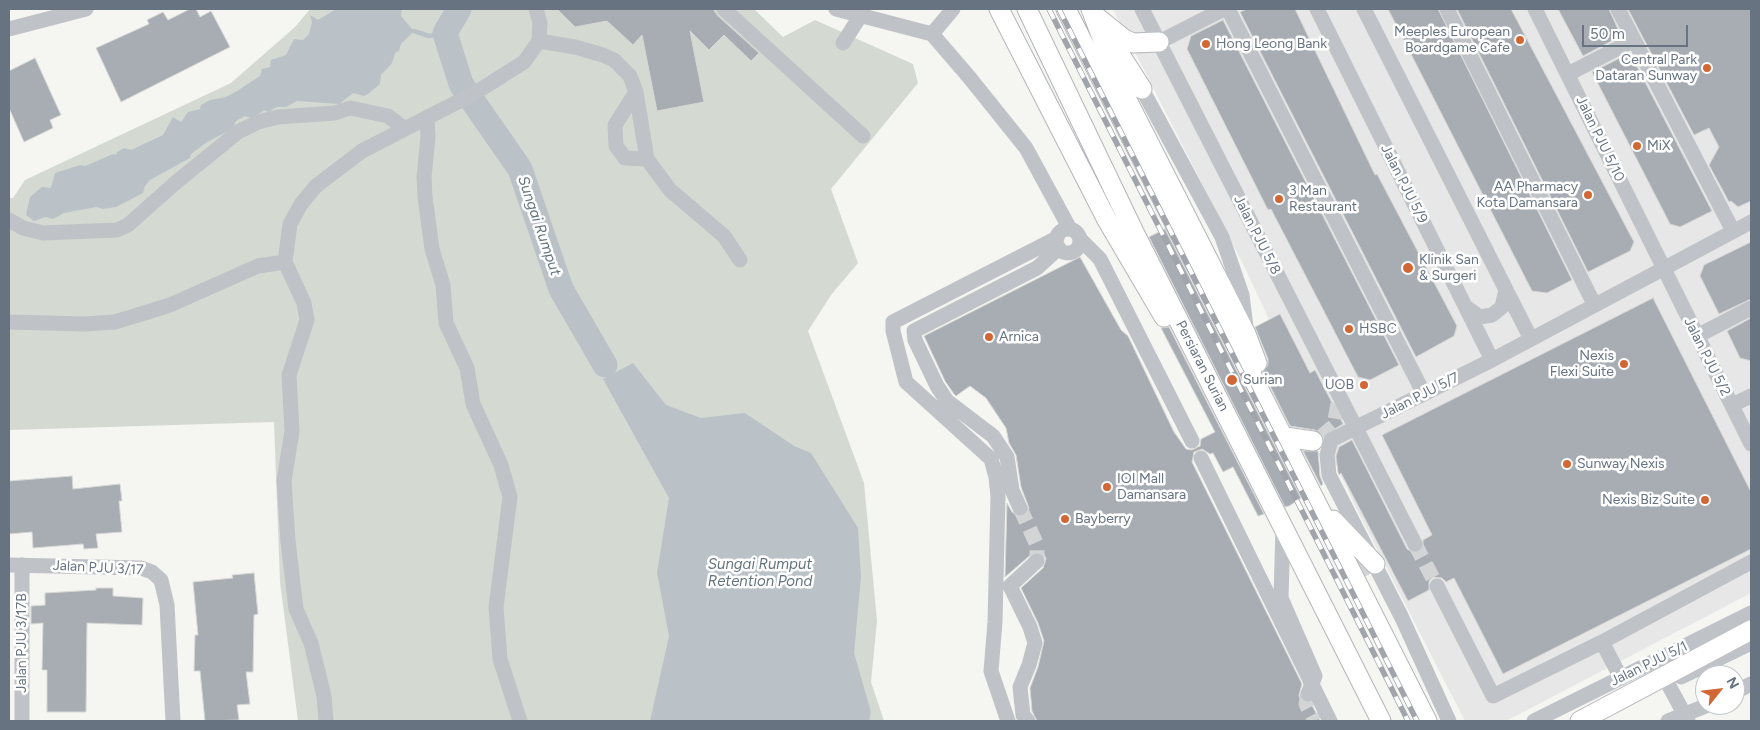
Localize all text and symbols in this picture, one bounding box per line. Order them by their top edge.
scale bar [1585,15,1691,47]
place label: Meeples European Boardgame Cafe [1394,24,1510,56]
text: 50 m [1590,25,1625,43]
marker: Meeples European Boardgame Cafe [1514,34,1526,46]
place label: Hong Leong Bank [1216,36,1327,52]
marker: Hong Leong Bank [1200,38,1212,50]
place label: Central Park Dataran Sunway [1595,52,1697,84]
marker: Central Park Dataran Sunway [1701,62,1713,74]
street label: Jalan PJU 5/10 [1572,94,1628,184]
place label: MiX [1647,138,1671,154]
marker: MiX [1631,140,1643,152]
street label: Jalan PJU 5/9 [1377,142,1431,226]
water label: Sungai Rumput [514,174,564,278]
place label: AA Pharmacy Kota Damansara [1476,179,1578,212]
place label: 3 Man Restaurant [1289,183,1357,216]
marker: AA Pharmacy Kota Damansara [1582,189,1594,201]
street label: Jalan PJU 5/8 [1230,193,1284,277]
marker: 3 Man Restaurant [1273,193,1285,205]
place label: Klinik San & Surgeri [1419,252,1479,284]
marker: Klinik San & Surgeri [1401,261,1415,275]
street label: Jalan PJU 5/2 [1680,315,1734,399]
street label: Persiaran Surian [1172,318,1232,414]
place label: HSBC [1359,321,1397,337]
marker: HSBC [1343,323,1355,335]
place label: Arnica [999,329,1039,345]
marker: Arnica [983,331,995,343]
place label: Nexis Flexi Suite [1550,348,1614,381]
marker: Nexis Flexi Suite [1618,358,1630,370]
street label: Jalan PJU 5/7 [1378,369,1462,423]
place label: Surian [1243,372,1282,388]
marker: Surian [1225,373,1239,387]
place label: UOB [1325,377,1354,393]
marker: UOB [1358,379,1370,391]
place label: Sunway Nexis [1577,456,1665,472]
marker: Sunway Nexis [1561,458,1573,470]
place label: IOI Mall Damansara [1117,471,1186,504]
marker: IOI Mall Damansara [1101,481,1113,493]
place label: Nexis Biz Suite [1602,492,1695,508]
marker: Nexis Biz Suite [1699,494,1711,506]
place label: Bayberry [1075,511,1131,527]
marker: Bayberry [1059,513,1071,525]
water label: Sungai Rumput Retention Pond [708,556,812,591]
street label: Jalan PJU 3/17 [52,557,144,579]
street label: Jalan PJU 3/17B [14,593,30,693]
street label: Jalan PJU 5/1 [1608,638,1690,690]
north arrow [1695,665,1745,715]
text: N [1723,674,1743,692]

